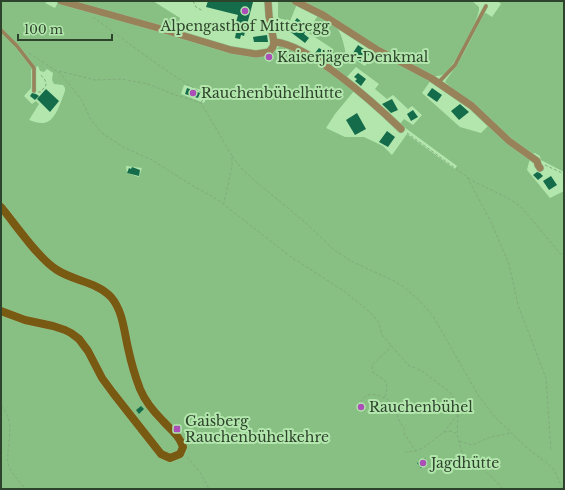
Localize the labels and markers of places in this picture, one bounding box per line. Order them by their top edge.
marker: Alpengasthof Mitteregg [240,6,250,16]
place label: Alpengasthof Mitteregg [160,17,330,35]
place label: Kaiserjäger-Denkmal [277,48,429,66]
marker: Kaiserjäger-Denkmal [264,52,274,62]
place label: Rauchenbühelhütte [201,84,342,102]
marker: Rauchenbühelhütte [188,88,198,98]
place label: Rauchenbühel [369,398,473,416]
marker: Rauchenbühel [356,402,366,412]
place label: Gaisberg Rauchenbühelkehre [185,412,329,446]
marker: Gaisberg Rauchenbühelkehre [172,424,182,434]
place label: Jagdhütte [429,454,499,472]
marker: Jagdhütte [418,458,428,468]

